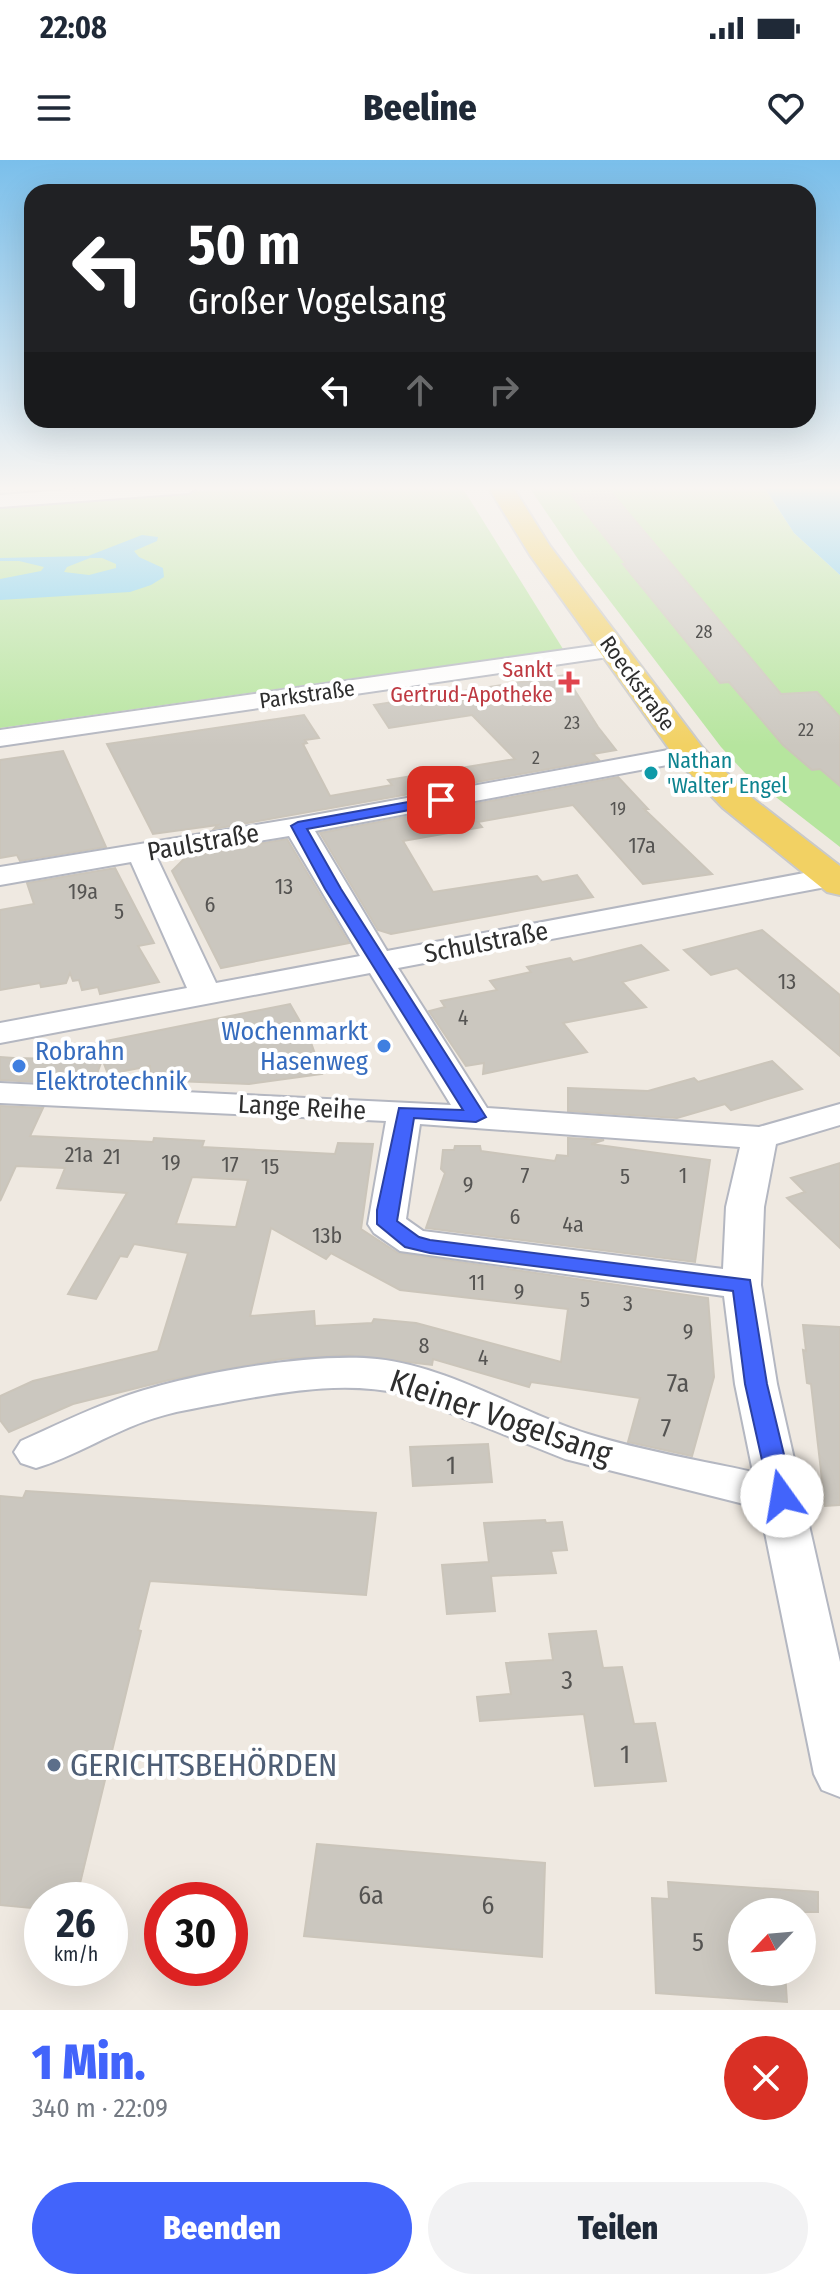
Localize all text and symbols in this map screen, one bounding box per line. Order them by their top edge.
text: 22:08 [40,10,107,46]
icon: menu [32,86,76,130]
text: Beeline [363,86,477,130]
icon: heart [764,86,808,130]
text: 50 m [188,212,300,279]
icon: left [56,216,160,320]
text: Großer Vogelsang [188,280,446,324]
icon: left [314,368,358,412]
icon: ahead [398,368,442,412]
icon: right [482,368,526,412]
house number: 28 [696,621,712,643]
street label: Roeckstraße [594,631,681,736]
place label: Sankt Gertrud-Apotheke [390,656,554,708]
marker: Sankt Gertrud-Apotheke [560,673,578,691]
street label: Parkstraße [258,674,356,715]
house number: 23 [564,712,580,734]
house number: 22 [798,719,814,741]
house number: 2 [532,747,540,769]
place label: Nathan 'Walter' Engel [667,747,787,799]
marker: Nathan 'Walter' Engel [642,764,660,782]
pin [407,766,475,834]
icon: arrive [419,778,463,822]
house number: 19 [610,798,626,820]
street label: Paulstraße [145,817,261,868]
house number: 17a [628,832,656,859]
house number: 13 [275,873,293,900]
house number: 19a [68,878,98,905]
house number: 6 [205,891,216,918]
house number: 5 [114,898,124,925]
street label: Schulstraße [422,915,551,970]
house number: 13 [778,968,796,995]
house number: 4 [458,1004,469,1031]
place label: Wochenmarkt Hasenweg [221,1016,369,1077]
place label: Robrahn Elektrotechnik [35,1036,188,1097]
marker: Wochenmarkt Hasenweg [375,1037,393,1055]
marker: Robrahn Elektrotechnik [10,1057,28,1075]
street label: Lange Reihe [237,1089,367,1126]
house number: 21a [65,1141,93,1168]
house number: 21 [103,1143,121,1170]
house number: 19 [161,1149,181,1176]
house number: 17 [221,1151,239,1178]
house number: 15 [261,1153,279,1180]
house number: 7 [521,1162,530,1189]
house number: 1 [679,1162,687,1189]
house number: 5 [620,1163,630,1190]
house number: 9 [463,1171,473,1198]
house number: 6 [510,1203,521,1230]
house number: 4a [562,1211,584,1238]
house number: 13b [312,1222,342,1249]
house number: 11 [469,1269,485,1296]
house number: 9 [514,1278,524,1305]
house number: 5 [580,1286,590,1313]
house number: 3 [623,1290,633,1317]
house number: 9 [683,1318,693,1345]
house number: 8 [418,1332,430,1359]
house number: 4 [478,1344,489,1371]
street label: Kleiner Vogelsang [385,1361,617,1473]
house number: 7a [667,1368,689,1399]
house number: 7 [661,1413,671,1444]
house number: 1 [446,1450,456,1481]
position arrow [740,1454,824,1538]
house number: 3 [561,1665,573,1696]
house number: 1 [620,1739,630,1770]
place label: GERICHTSBEHÖRDEN [70,1746,337,1784]
marker: GERICHTSBEHÖRDEN [45,1756,63,1774]
house number: 6a [358,1880,384,1911]
speed limit sign: 30 [144,1882,248,1986]
house number: 6 [482,1890,494,1921]
north arrow [728,1898,816,1986]
map controls [728,1898,816,1986]
text: 26 [56,1900,96,1948]
house number: 5 [692,1927,704,1958]
text: km/h [54,1942,98,1966]
text: 1 Min. [32,2034,146,2092]
button: close [724,2036,808,2120]
text: 340 m · 22:09 [32,2093,168,2124]
button: Beenden [32,2182,412,2274]
button: Teilen [428,2182,808,2274]

